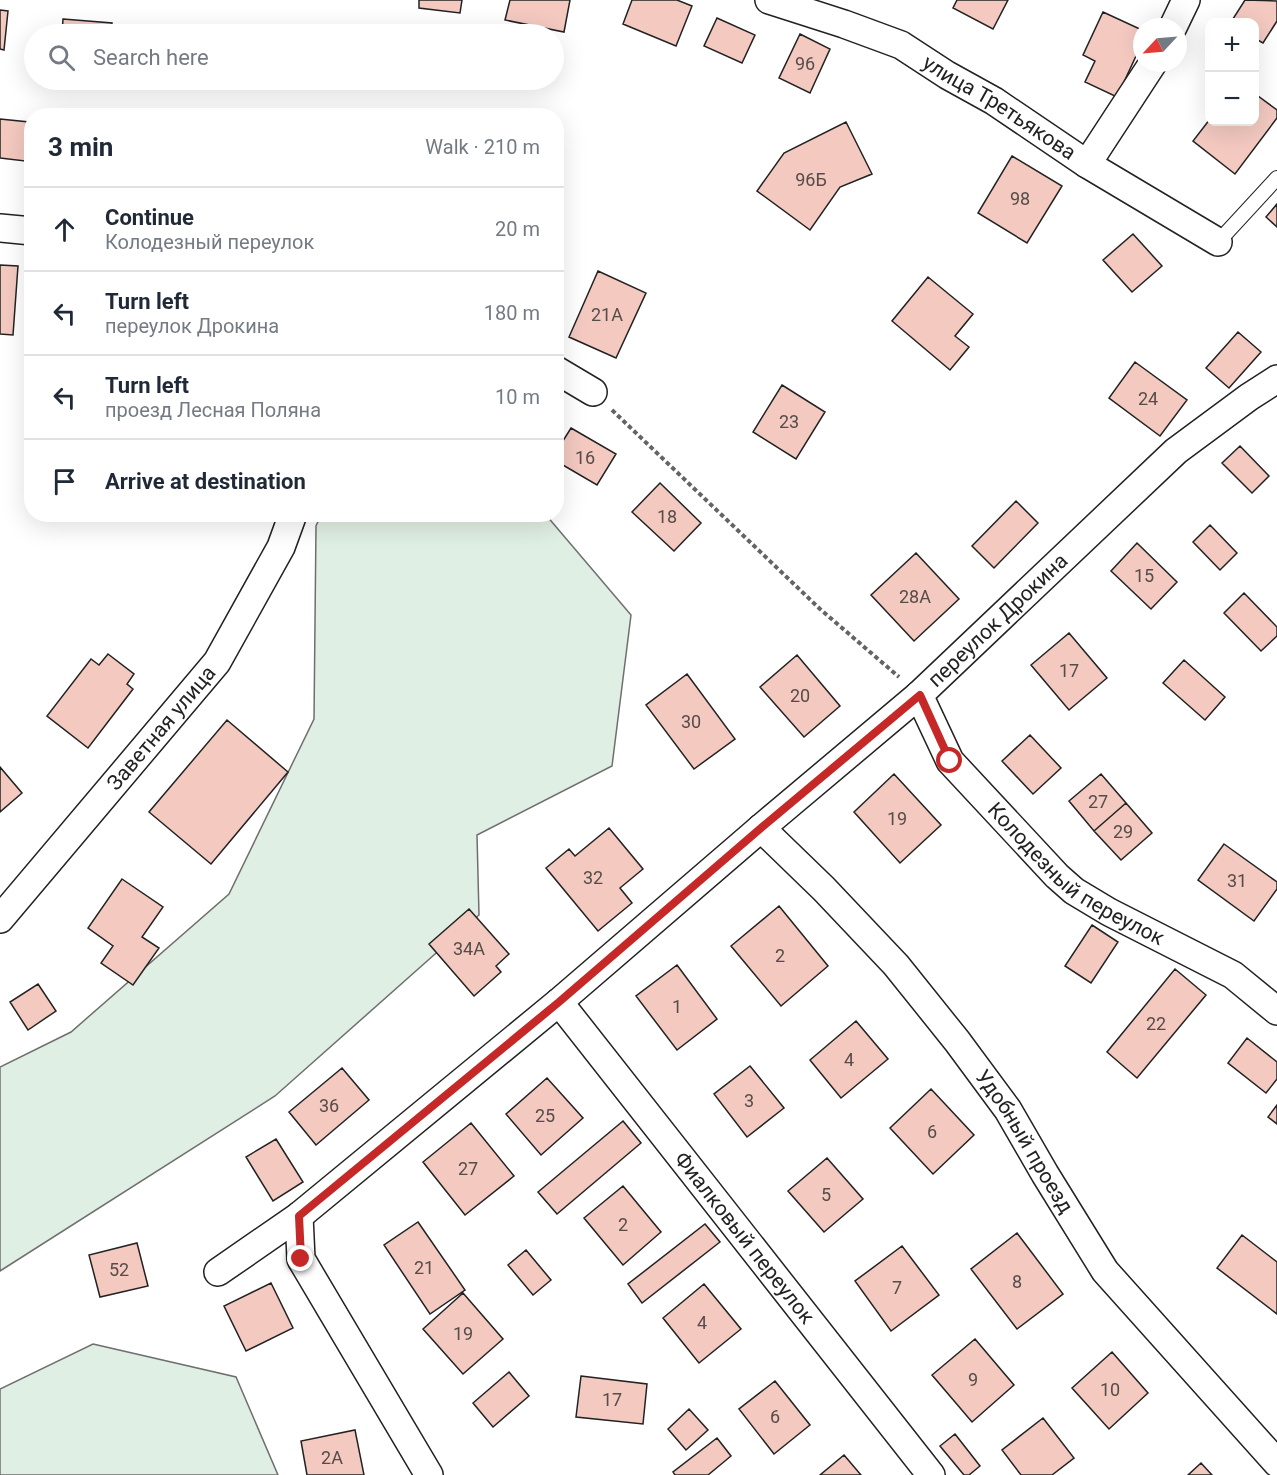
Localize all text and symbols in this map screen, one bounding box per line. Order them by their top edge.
north arrow [1133,18,1187,72]
map controls [1205,18,1259,126]
button: + [1205,18,1259,72]
search box [24,24,564,90]
icon: search [45,41,78,74]
text: Search here [93,45,209,70]
street label: улица Третьякова [918,50,1080,165]
house number: 96 [795,53,815,74]
button: − [1205,72,1259,126]
text: 3 min [48,132,113,162]
text: Walk · 210 m [425,135,540,159]
house number: 96Б [795,169,827,190]
house number: 98 [1010,188,1030,209]
text: Continue [105,205,194,230]
icon: ahead [48,213,81,246]
text: 20 m [495,217,540,241]
text: Колодезный переулок [105,230,314,254]
text: Turn left [105,289,189,314]
icon: left [48,297,81,330]
text: 180 m [484,301,540,325]
house number: 21А [591,304,623,325]
text: переулок Дрокина [105,314,279,338]
text: Turn left [105,373,189,398]
icon: left [48,381,81,414]
text: 10 m [495,385,540,409]
house number: 24 [1138,388,1158,409]
text: проезд Лесная Поляна [105,398,321,422]
house number: 23 [779,411,799,432]
house number: 16 [575,447,595,468]
icon: arrive [48,465,81,498]
text: Arrive at destination [105,469,306,494]
house number: 18 [657,506,677,527]
street label: переулок Дрокина [923,549,1072,692]
house number: 15 [1134,565,1154,586]
house number: 28А [899,586,931,607]
house number: 17 [1059,660,1079,681]
street label: Заветная улица [102,661,220,795]
house number: 20 [790,685,810,706]
house number: 30 [681,711,701,732]
route start [936,747,962,773]
house number: 27 [1088,791,1108,812]
street label: Колодезный переулок [983,798,1169,950]
house number: 19 [887,808,907,829]
house number: 29 [1113,821,1133,842]
house number: 32 [583,867,603,888]
house number: 31 [1227,870,1247,891]
house number: 34А [453,938,485,959]
house number: 2 [775,945,785,966]
house number: 1 [672,996,682,1017]
house number: 22 [1146,1013,1166,1034]
house number: 4 [844,1049,854,1070]
street label: Удобный проезд [970,1065,1078,1218]
house number: 3 [744,1090,754,1111]
house number: 36 [319,1095,339,1116]
house number: 25 [535,1105,555,1126]
house number: 6 [927,1121,937,1142]
street label: Фиалковый переулок [670,1147,820,1329]
house number: 27 [458,1158,478,1179]
house number: 5 [821,1184,831,1205]
house number: 2 [618,1214,628,1235]
route end [287,1245,313,1271]
house number: 21 [414,1257,434,1278]
house number: 52 [109,1259,129,1280]
house number: 8 [1012,1271,1022,1292]
house number: 7 [892,1277,902,1298]
house number: 4 [697,1312,707,1333]
house number: 19 [453,1323,473,1344]
house number: 9 [968,1369,978,1390]
house number: 10 [1100,1379,1120,1400]
house number: 17 [602,1389,622,1410]
house number: 6 [770,1406,780,1427]
house number: 2А [321,1447,343,1468]

